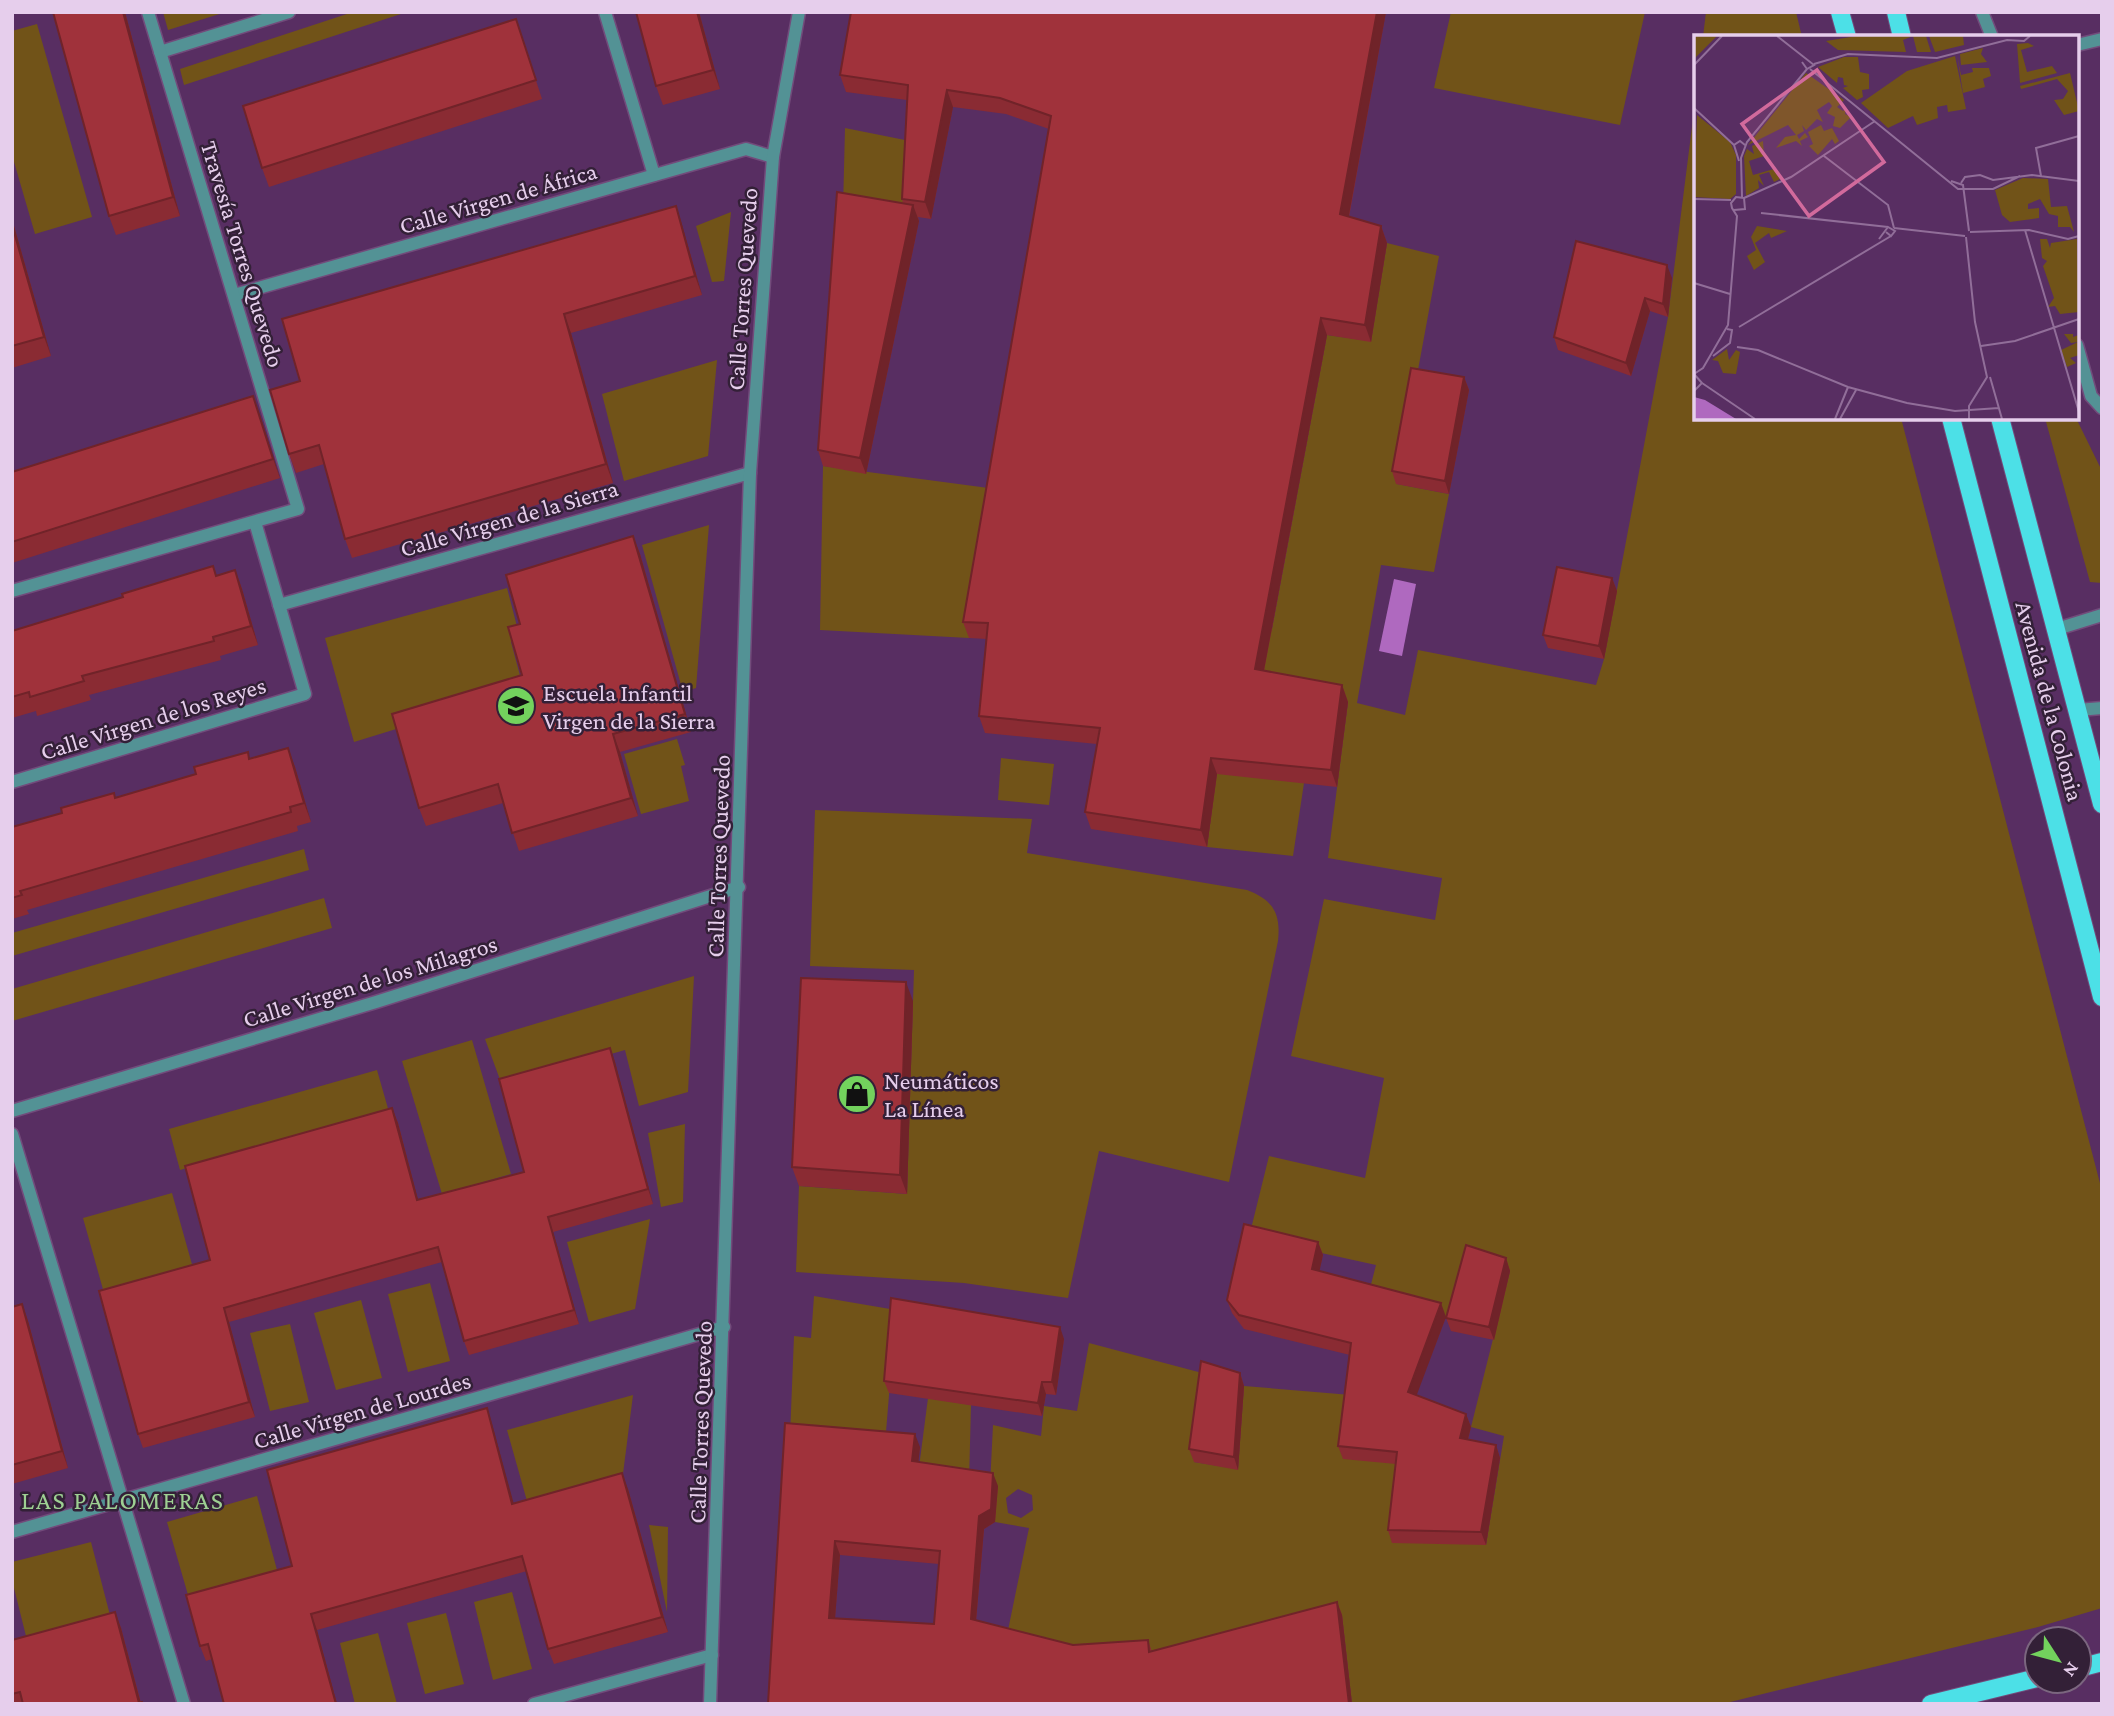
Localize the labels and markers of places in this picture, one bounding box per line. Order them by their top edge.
place label: Escuela Infantil Virgen de la Sierra [543,679,715,734]
school or university icon: Escuela Infantil Virgen de la Sierra [495,685,537,727]
place label: Neumáticos La Línea [884,1067,999,1122]
shop icon: Neumáticos La Línea [836,1073,878,1115]

